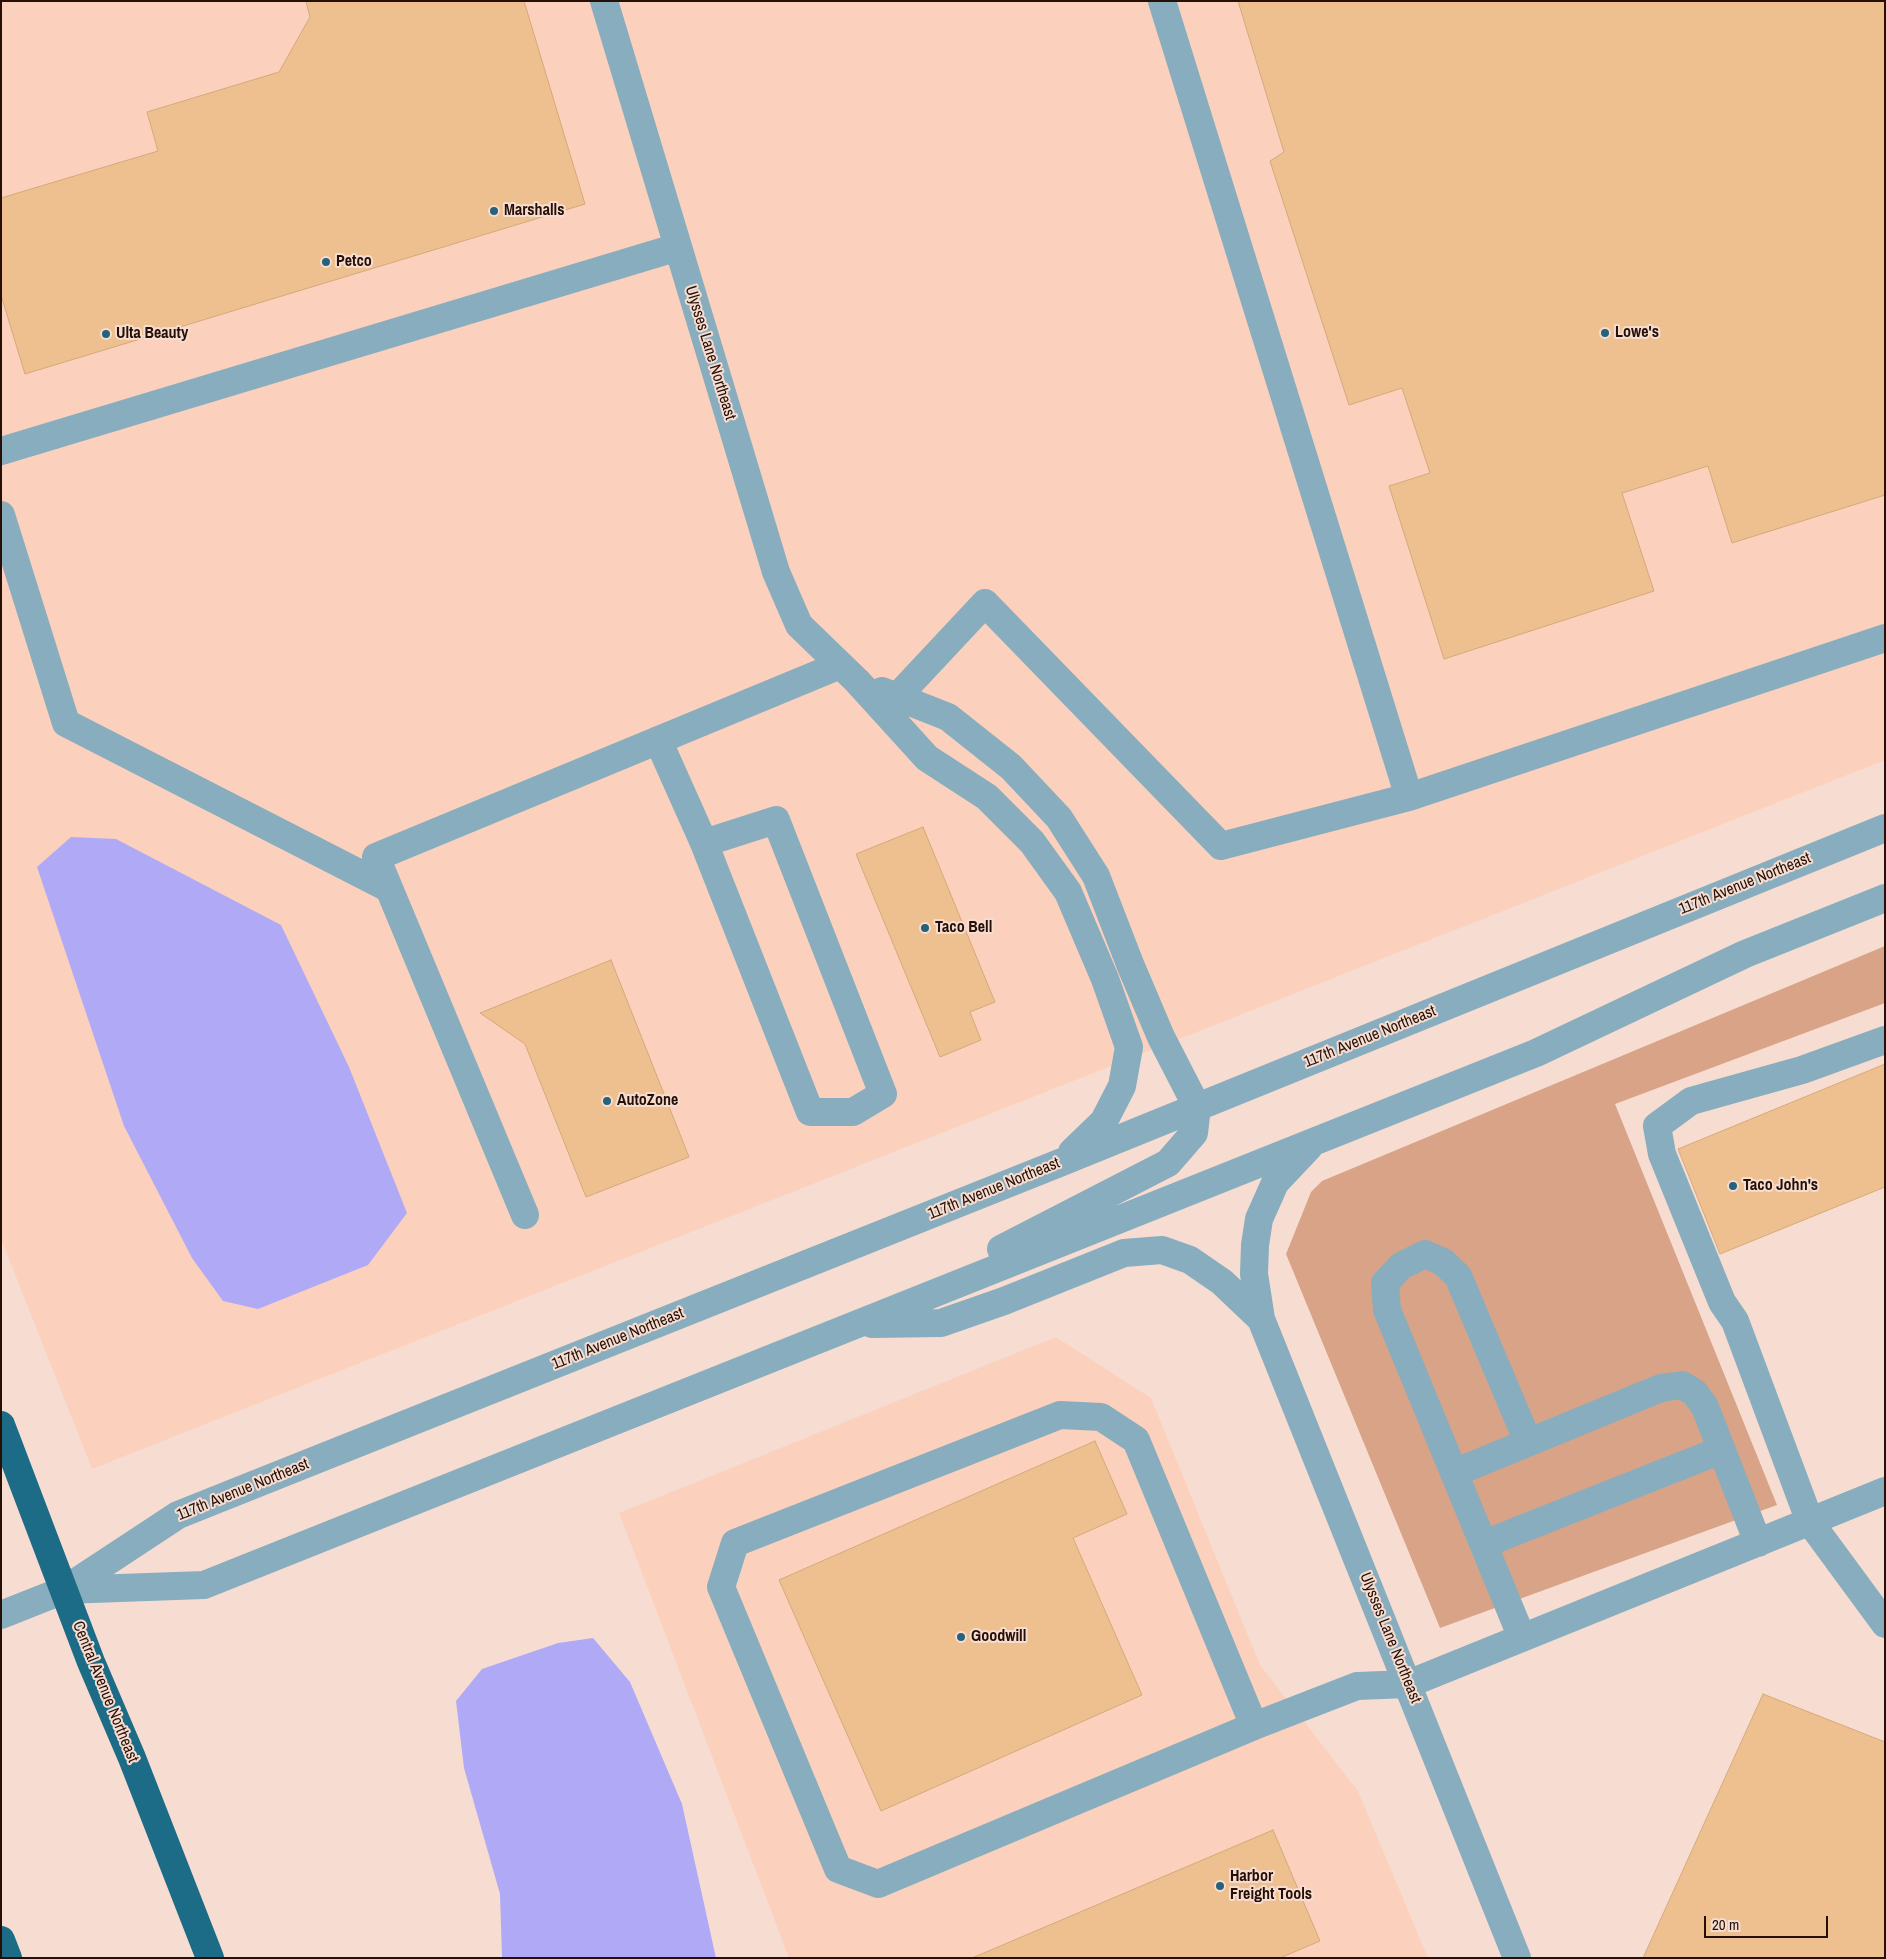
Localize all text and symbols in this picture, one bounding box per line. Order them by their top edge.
place label: Marshalls [504,201,565,221]
marker: Marshalls [488,205,500,217]
place label: Petco [336,252,372,272]
marker: Petco [320,256,332,268]
street label: Ulysses Lane Northeast [680,284,740,422]
place label: Lowe's [1615,323,1659,343]
place label: Ulta Beauty [116,324,188,344]
marker: Lowe's [1599,327,1611,339]
marker: Ulta Beauty [100,328,112,340]
street label: 117th Avenue Northeast [1676,849,1814,919]
place label: Taco Bell [935,918,992,938]
marker: Taco Bell [919,922,931,934]
street label: 117th Avenue Northeast [1301,1002,1439,1072]
place label: AutoZone [617,1091,678,1111]
marker: AutoZone [601,1095,613,1107]
street label: 117th Avenue Northeast [925,1154,1063,1224]
place label: Taco John's [1743,1176,1818,1196]
marker: Taco John's [1727,1180,1739,1192]
street label: 117th Avenue Northeast [549,1304,687,1374]
street label: 117th Avenue Northeast [174,1455,312,1525]
street label: Ulysses Lane Northeast [1355,1570,1425,1706]
street label: Central Avenue Northeast [68,1619,142,1765]
place label: Goodwill [971,1627,1026,1647]
marker: Goodwill [955,1631,967,1643]
place label: Harbor Freight Tools [1230,1867,1312,1905]
marker: Harbor Freight Tools [1214,1880,1226,1892]
scale bar [1706,1906,1830,1938]
text: 20 m [1712,1914,1739,1935]

